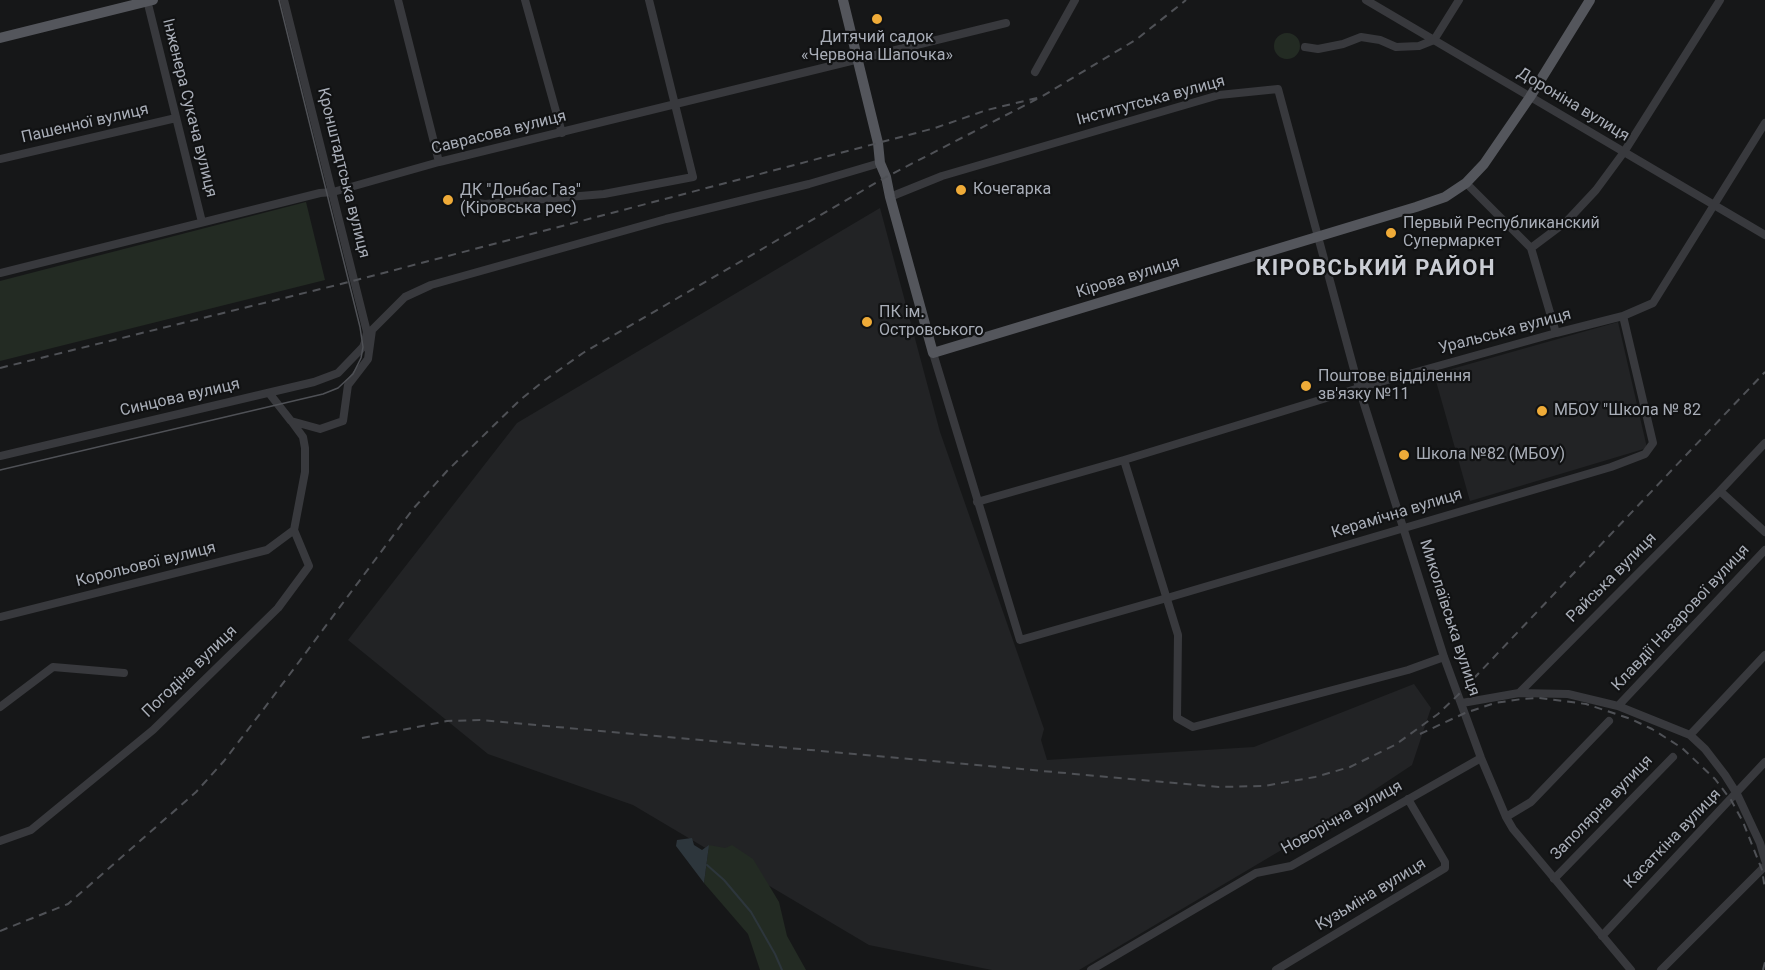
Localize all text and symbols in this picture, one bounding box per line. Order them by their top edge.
marker: Дитячий садок «Червона Шапочка» [870,12,884,26]
street label: Інженера Сукача вулиця [158,17,220,199]
place label: Дитячий садок «Червона Шапочка» [801,28,953,66]
street label: Дороніна вулиця [1513,64,1633,146]
street label: Інститутська вулиця [1075,72,1227,130]
street label: Кронштадтська вулиця [313,86,373,260]
street label: Пашенної вулиця [19,100,151,148]
street label: Саврасова вулиця [430,107,568,159]
place label: Кочегарка [973,180,1051,200]
place label: ДК "Донбас Газ" (Кіровська рес) [460,181,581,219]
marker: Кочегарка [954,183,968,197]
marker: ДК "Донбас Газ" (Кіровська рес) [441,193,455,207]
place label: Первый Республиканский Супермаркет [1403,214,1600,252]
marker: Первый Республиканский Супермаркет [1384,226,1398,240]
street label: Кірова вулиця [1074,253,1182,303]
district label: КІРОВСЬКИЙ РАЙОН [1256,256,1496,282]
place label: ПК ім. Островського [879,303,984,341]
street label: Уральська вулиця [1437,305,1573,359]
marker: ПК ім. Островського [860,315,874,329]
place label: Поштове відділення зв'язку №11 [1318,367,1471,405]
street label: Синцова вулиця [118,375,242,421]
marker: Поштове відділення зв'язку №11 [1299,379,1313,393]
place label: МБОУ "Школа № 82 [1554,401,1701,421]
marker: МБОУ "Школа № 82 [1535,404,1549,418]
place label: Школа №82 (МБОУ) [1416,445,1565,465]
marker: Школа №82 (МБОУ) [1397,448,1411,462]
street label: Керамічна вулиця [1329,485,1465,543]
street label: Райська вулиця [1563,529,1661,627]
street label: Миколаївська вулиця [1415,537,1483,699]
street label: Корольової вулиця [74,538,218,592]
street label: Клавдії Назарової вулиця [1608,541,1754,695]
street label: Погодіна вулиця [139,622,241,722]
street label: Заполярна вулиця [1547,752,1657,864]
street label: Новорічна вулиця [1278,777,1406,859]
street label: Касаткіна вулиця [1621,785,1725,893]
street label: Кузьміна вулиця [1312,855,1430,935]

